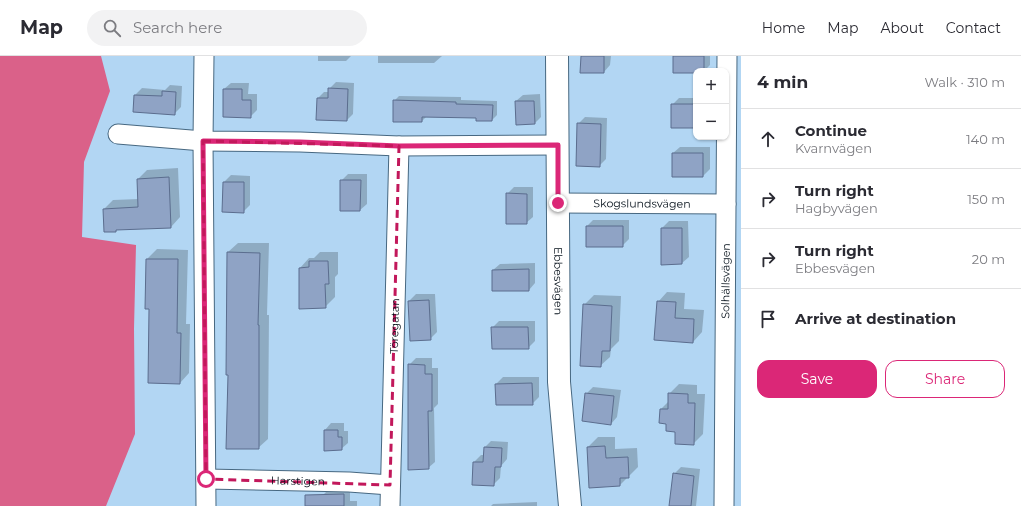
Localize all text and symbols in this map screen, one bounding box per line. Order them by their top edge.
search box [87,10,367,46]
text: Map [20,16,63,39]
icon: search [101,17,123,39]
text: Search here [133,18,222,37]
text: Home [762,19,805,37]
text: Map [827,19,858,37]
text: About [880,19,924,37]
text: Contact [946,19,1001,37]
map controls [693,68,729,140]
button: + [693,68,729,104]
text: 4 min [757,72,808,92]
text: Walk · 310 m [924,74,1005,90]
button: − [693,104,729,140]
text: Continue [795,121,867,140]
icon: ahead [757,128,779,150]
text: 140 m [966,131,1005,147]
text: Kvarnvägen [795,140,872,156]
text: Turn right [795,181,874,200]
icon: right [757,188,779,210]
text: 150 m [967,191,1005,207]
route end [549,194,567,212]
street label: Skogslundsvägen [593,196,691,211]
text: Hagbyvägen [795,200,878,216]
text: Turn right [795,241,874,260]
street label: Solhällsvägen [718,243,733,319]
street label: Ebbesvägen [551,247,566,315]
icon: right [757,248,779,270]
text: 20 m [972,251,1005,267]
text: Ebbesvägen [795,260,875,276]
street label: Töregatan [387,298,402,354]
icon: arrive [757,308,779,330]
text: Arrive at destination [795,309,956,328]
button: Save [757,360,877,398]
button: Share [885,360,1005,398]
route start [197,470,215,488]
street label: Harstigen [271,473,325,488]

